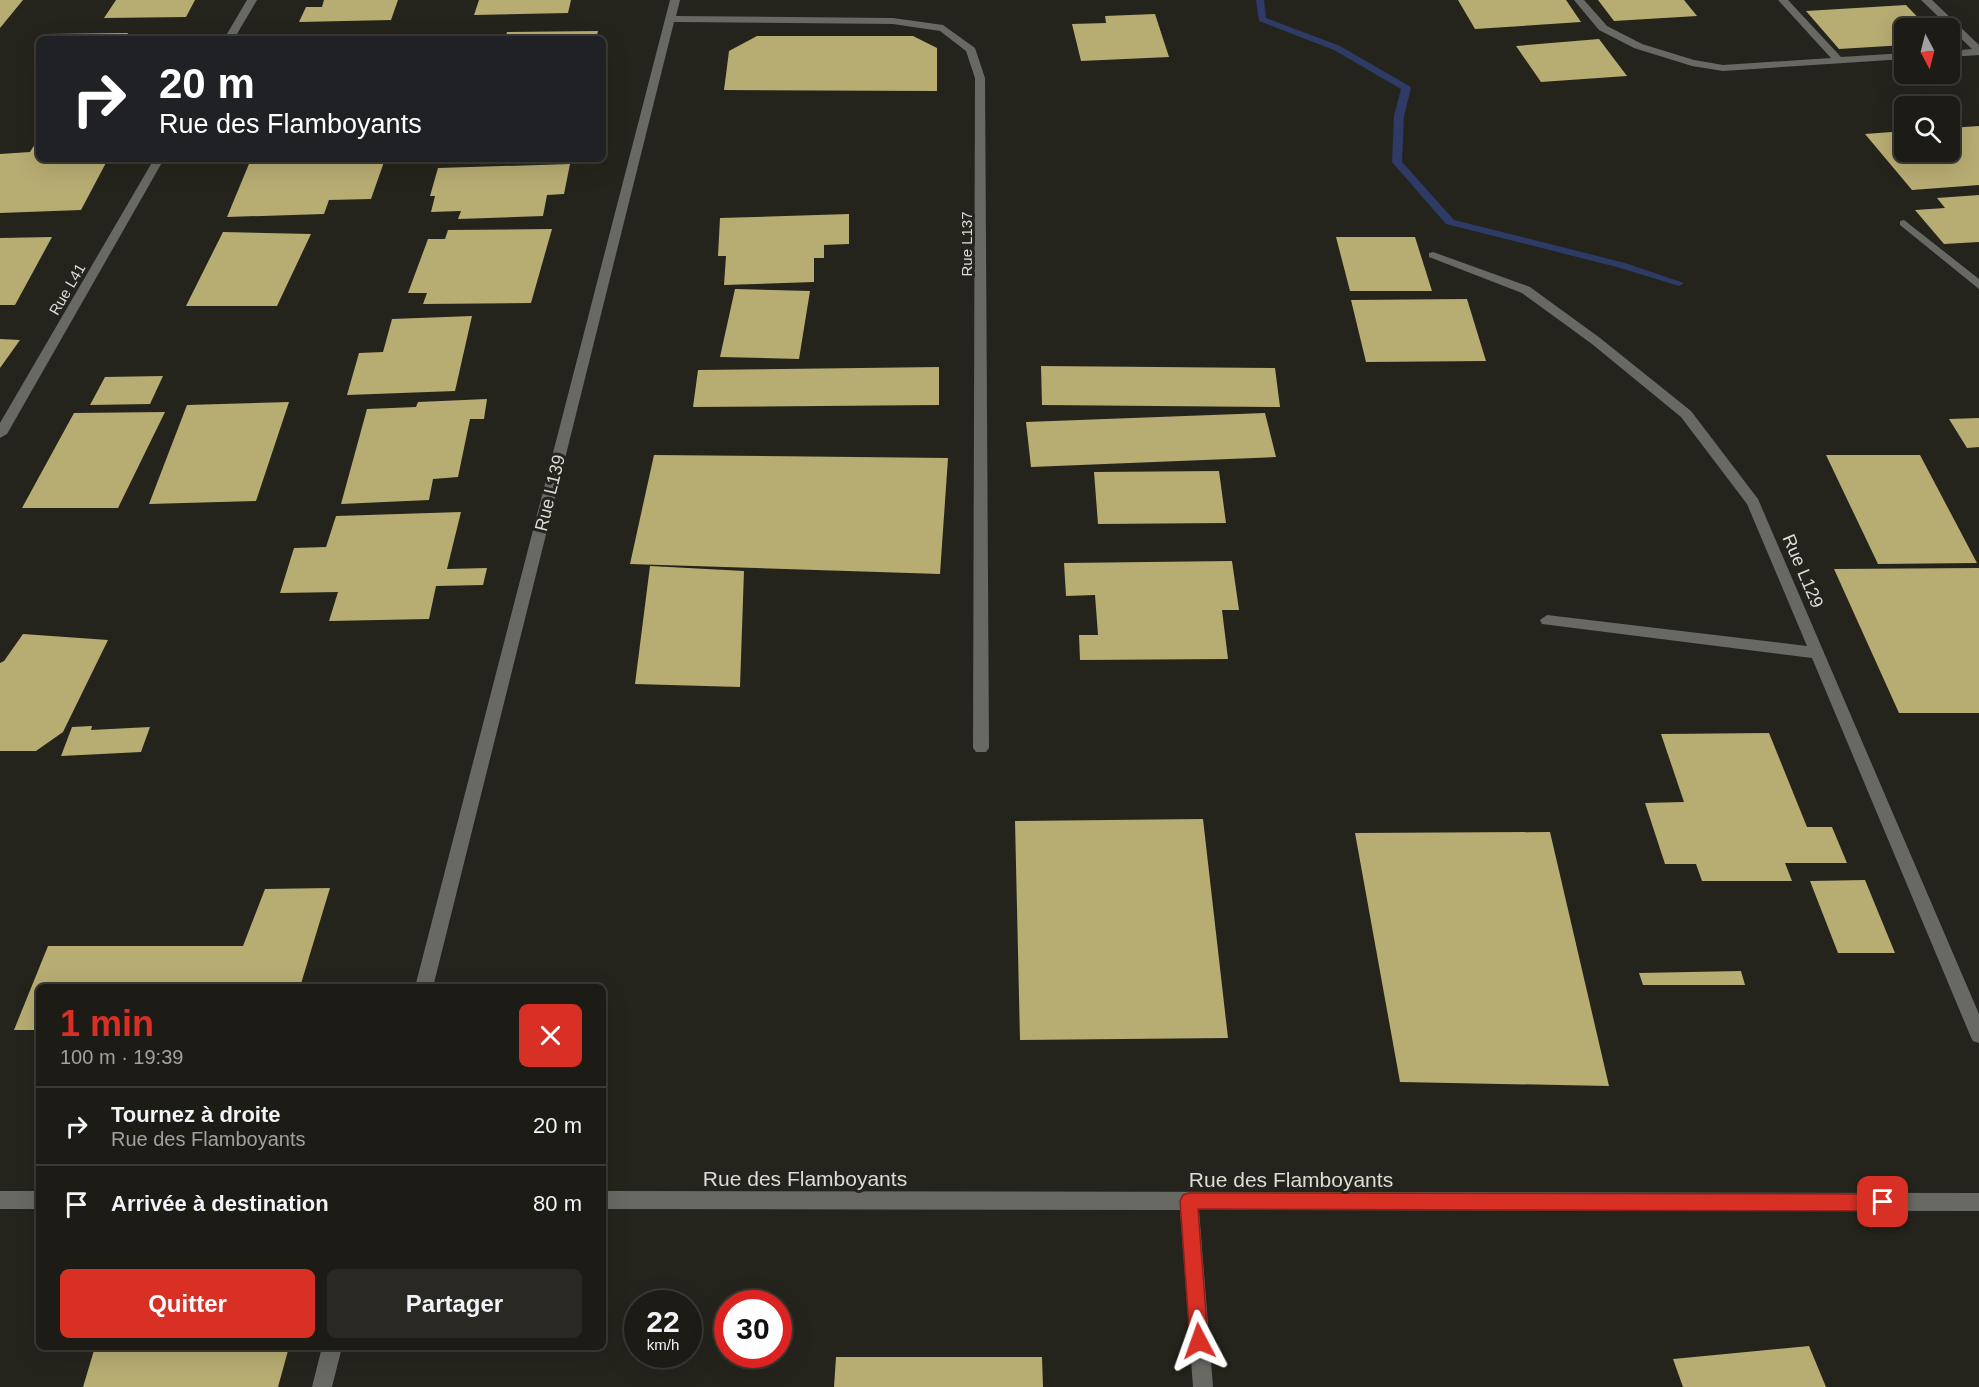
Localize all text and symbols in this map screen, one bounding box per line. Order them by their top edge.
north arrow [1894,18,1960,84]
map controls [1894,18,1960,162]
icon: right [60,60,138,138]
text: 20 m [159,60,255,107]
button: search [1894,96,1960,162]
text: Rue des Flamboyants [159,109,422,139]
street label: Rue L137 [958,211,975,277]
street label: Rue L41 [45,260,89,318]
street label: Rue L139 [531,453,569,533]
street label: Rue L129 [1779,531,1827,611]
text: 1 min [60,1003,154,1044]
button: close [519,1004,582,1067]
text: 100 m · 19:39 [60,1046,183,1068]
text: Tournez à droite [111,1102,281,1127]
icon: right [60,1110,93,1143]
text: 20 m [533,1113,582,1138]
text: Rue des Flamboyants [111,1128,306,1150]
street label: Rue des Flamboyants [703,1167,907,1190]
street label: Rue des Flamboyants [1189,1168,1393,1191]
pin [1857,1176,1908,1227]
icon: arrive [1866,1185,1899,1218]
icon: arrive [60,1188,93,1221]
text: Arrivée à destination [111,1191,329,1216]
text: 80 m [533,1191,582,1216]
button: Quitter [60,1269,315,1338]
button: Partager [327,1269,582,1338]
speed limit sign: 30 [714,1290,792,1368]
text: 22 [646,1305,680,1338]
position arrow [1167,1309,1231,1373]
text: km/h [647,1336,679,1353]

